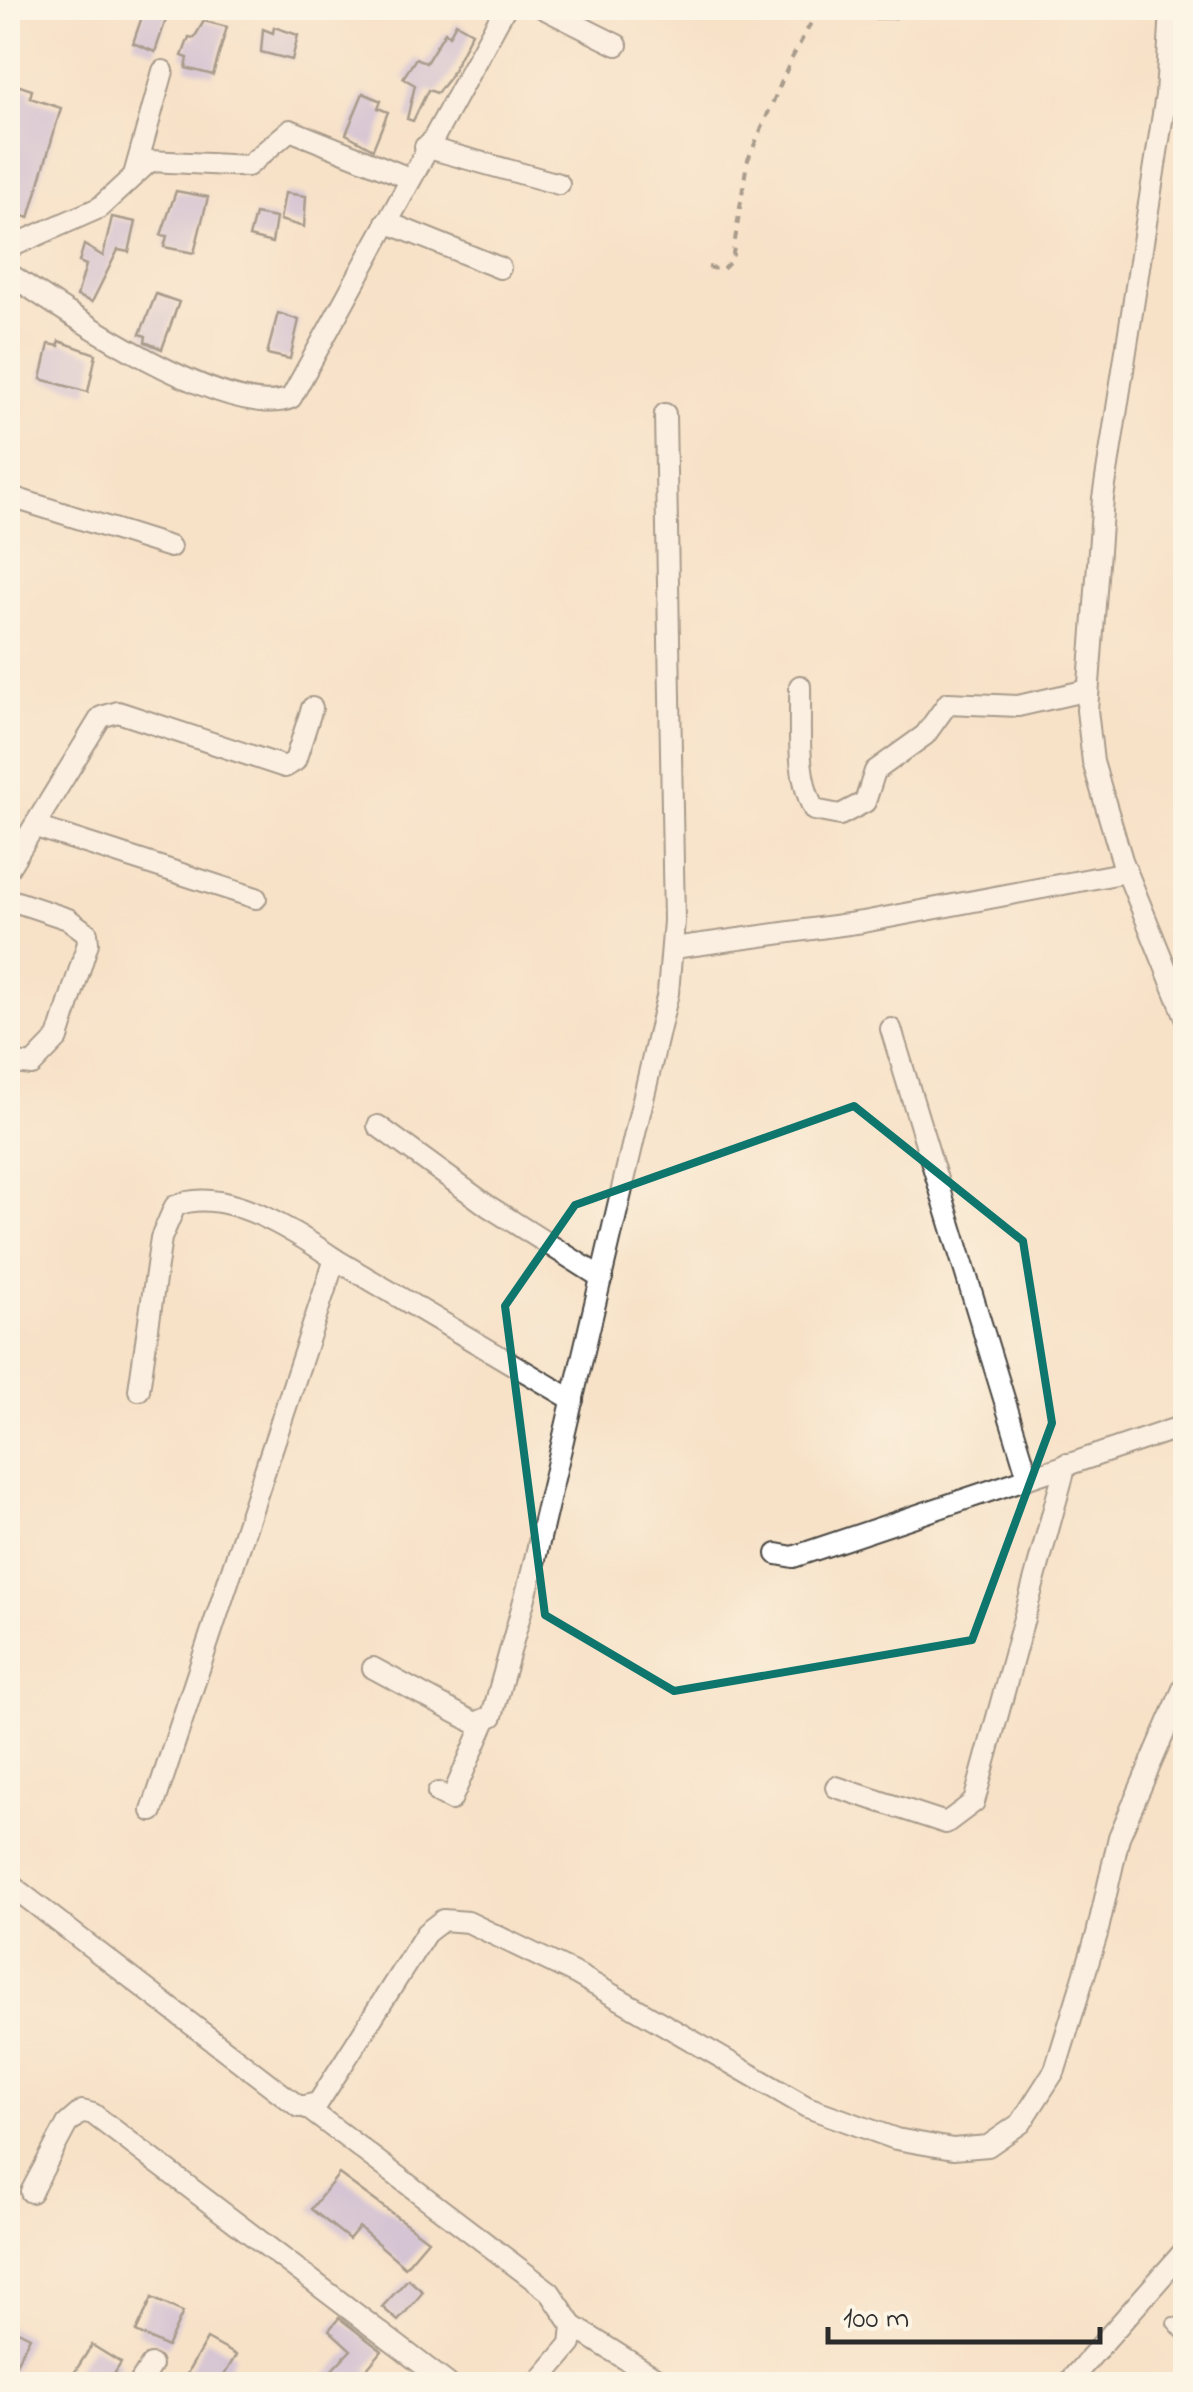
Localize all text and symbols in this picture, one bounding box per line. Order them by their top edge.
scale bar [828,2282,1100,2344]
text: 100 m [843,2298,909,2342]

